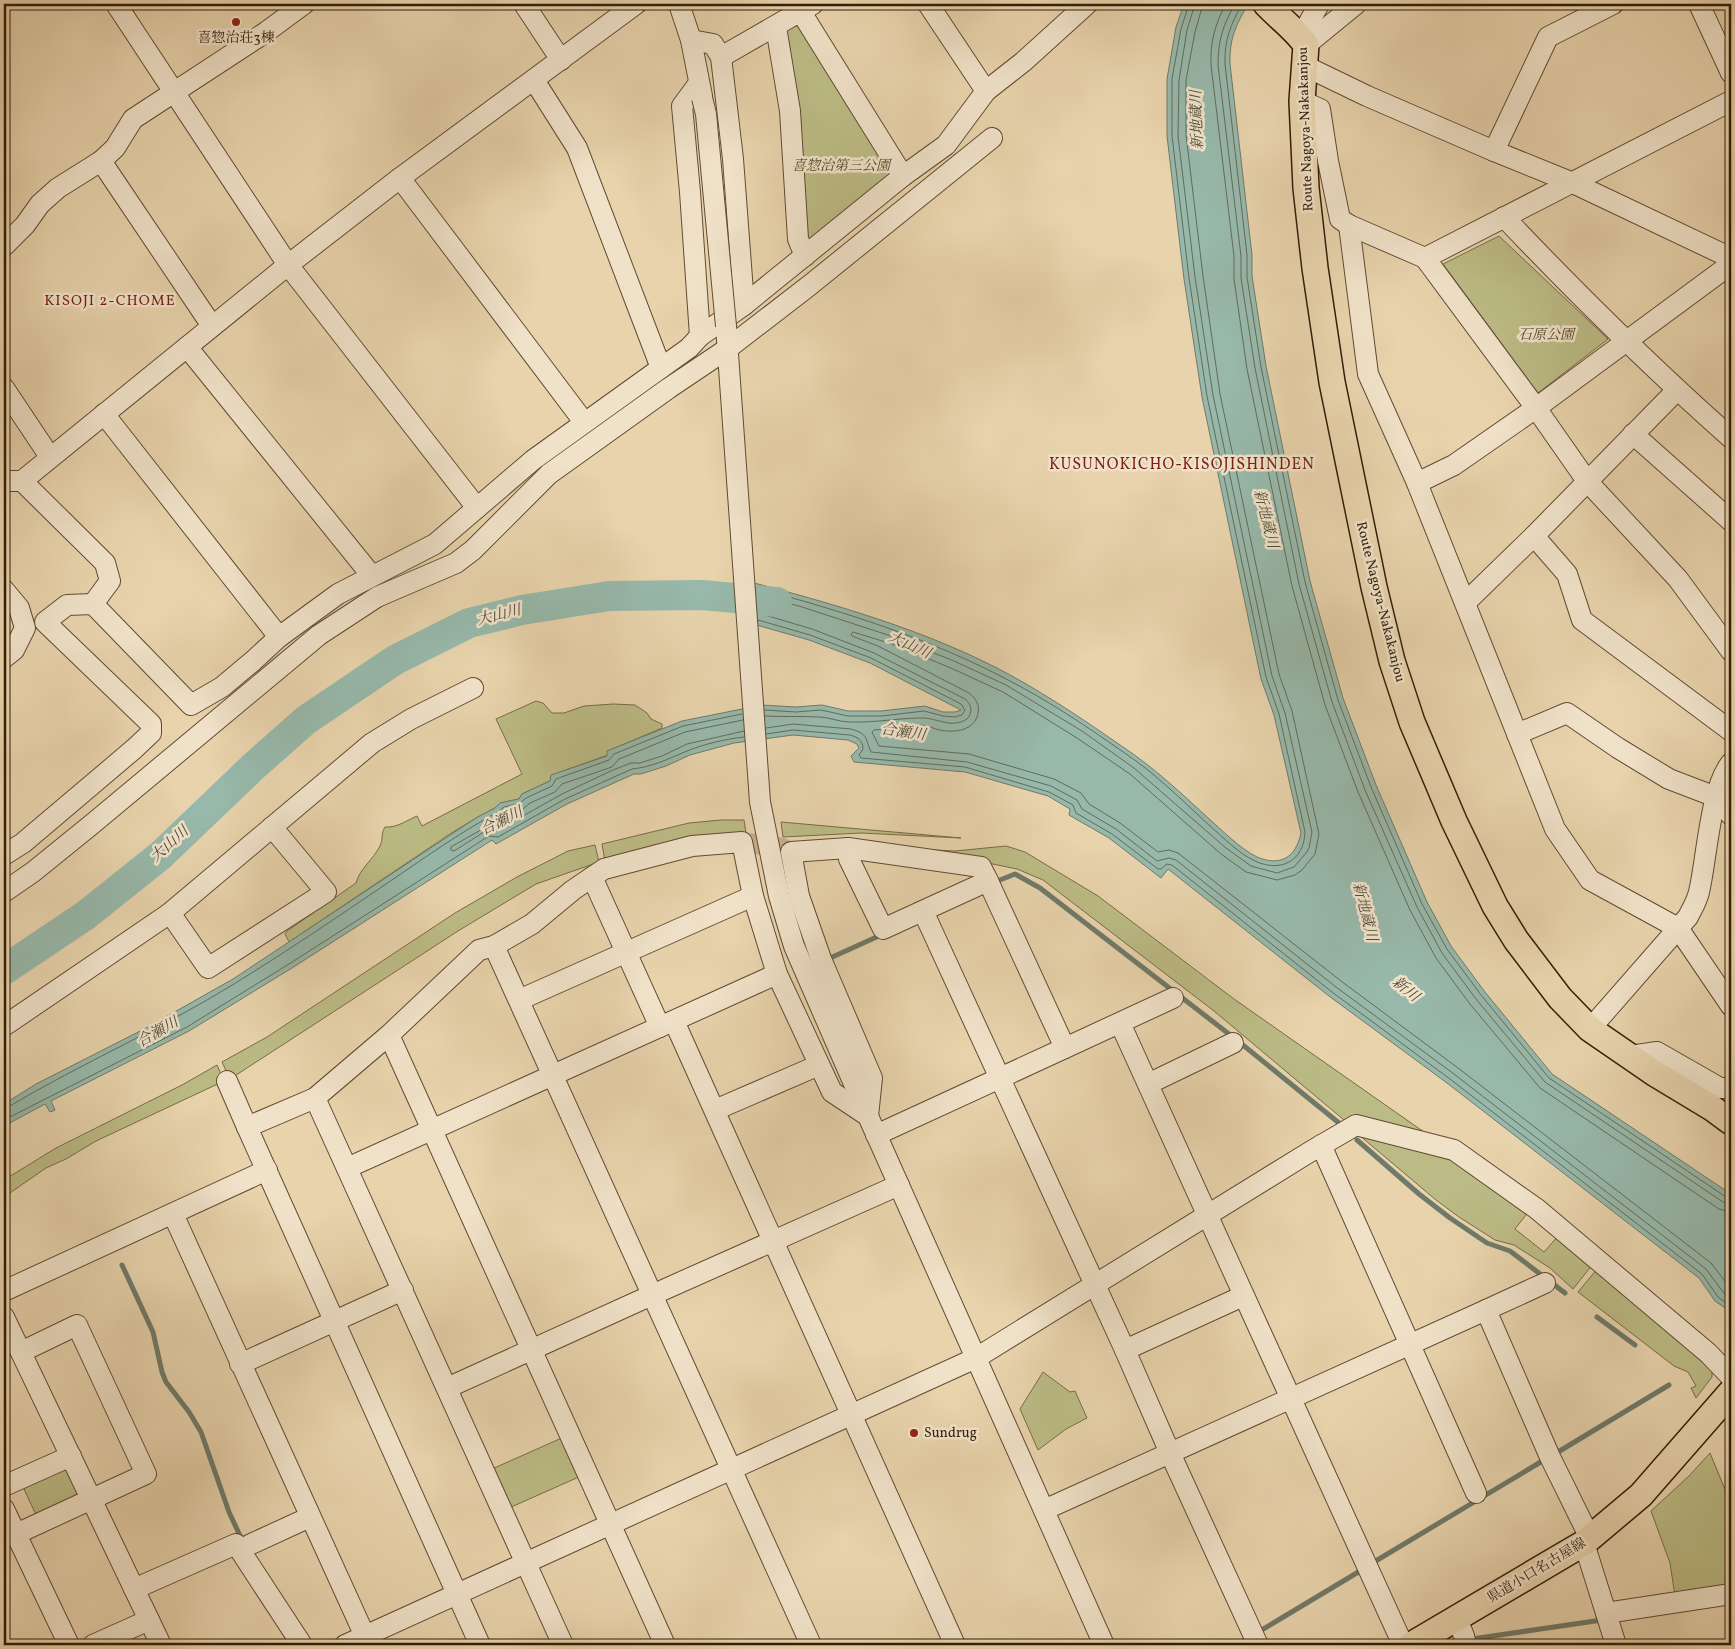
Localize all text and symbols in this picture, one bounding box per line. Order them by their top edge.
marker: 喜惣治荘3棟 [230,16,242,28]
place label: 喜惣治荘3棟 [197,29,275,48]
street label: Route Nagoya-Nakakanjou [1294,46,1318,212]
water label: 新地蔵川 [1186,88,1210,150]
park label: 喜惣治第三公園 [792,157,892,176]
district label: KISOJI 2-CHOME [44,291,176,312]
park label: 石原公園 [1518,326,1576,345]
district label: KUSUNOKICHO-KISOJISHINDEN [1049,454,1315,476]
water label: 新地蔵川 [1248,487,1283,553]
street label: Route Nagoya-Nakakanjou [1351,520,1409,684]
water label: 大山川 [475,600,525,632]
water label: 大山川 [884,627,936,666]
water label: 合瀬川 [879,719,929,747]
water label: 合瀬川 [477,802,529,841]
water label: 大山川 [146,821,195,868]
water label: 新地蔵川 [1347,880,1382,946]
water label: 新川 [1387,972,1425,1009]
water label: 合瀬川 [133,1012,184,1053]
place label: Sundrug [924,1424,977,1443]
marker: Sundrug [908,1427,920,1439]
street label: 県道小口名古屋線 [1484,1534,1590,1608]

